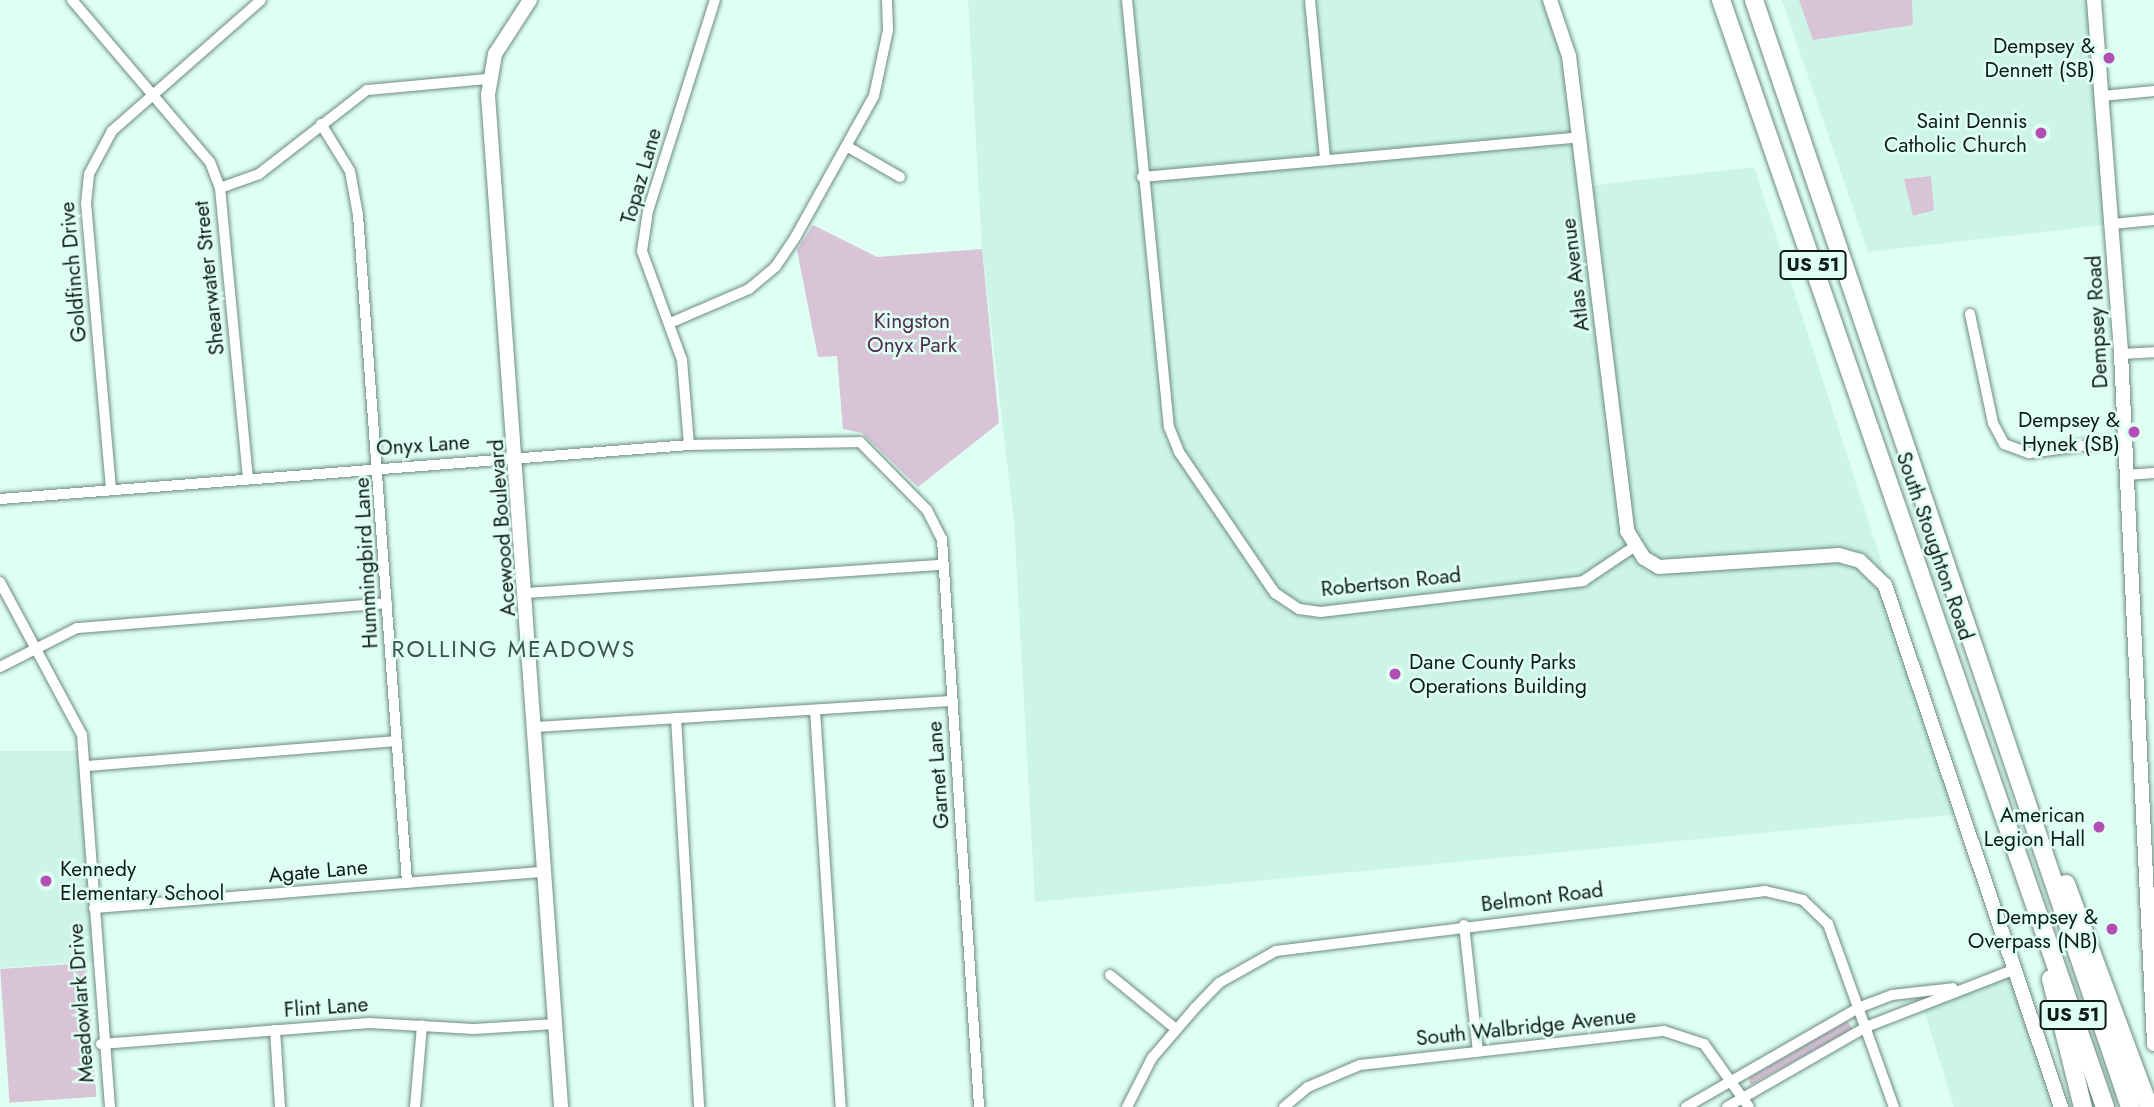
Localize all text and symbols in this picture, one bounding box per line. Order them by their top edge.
place label: Dempsey & Dennett (SB) [1984,33,2095,83]
marker: Dempsey & Dennett (SB) [2101,50,2117,66]
place label: Saint Dennis Catholic Church [1884,108,2027,158]
street label: Topaz Lane [615,125,667,227]
marker: Saint Dennis Catholic Church [2033,125,2049,141]
street label: Shearwater Street [188,200,230,356]
street label: Goldfinch Drive [54,201,92,343]
street label: Atlas Avenue [1556,217,1594,333]
road number: US 51 [1778,249,1848,280]
street label: Dempsey Road [2081,255,2113,389]
park label: Kingston Onyx Park [867,308,957,358]
place label: Dempsey & Hynek (SB) [2018,407,2120,457]
marker: Dempsey & Hynek (SB) [2126,424,2142,440]
street label: Onyx Lane [375,429,471,461]
street label: Acewood Boulevard [483,439,521,617]
street label: South Stoughton Road [1891,449,1979,643]
street label: Hummingbird Lane [349,477,383,649]
street label: Robertson Road [1320,562,1462,602]
district label: ROLLING MEADOWS [393,635,635,663]
place label: Dane County Parks Operations Building [1409,649,1587,699]
marker: Dane County Parks Operations Building [1387,666,1403,682]
street label: Garnet Lane [922,720,954,830]
place label: American Legion Hall [1984,802,2085,852]
marker: American Legion Hall [2091,819,2107,835]
street label: Agate Lane [267,854,369,888]
place label: Kennedy Elementary School [60,856,224,906]
marker: Kennedy Elementary School [38,873,54,889]
street label: Belmont Road [1479,877,1605,917]
place label: Dempsey & Overpass (NB) [1968,904,2098,954]
marker: Dempsey & Overpass (NB) [2104,921,2120,937]
street label: Meadowlark Drive [63,922,99,1084]
street label: Flint Lane [283,991,369,1023]
road number: US 51 [2038,1000,2108,1030]
street label: South Walbridge Avenue [1415,1003,1637,1051]

